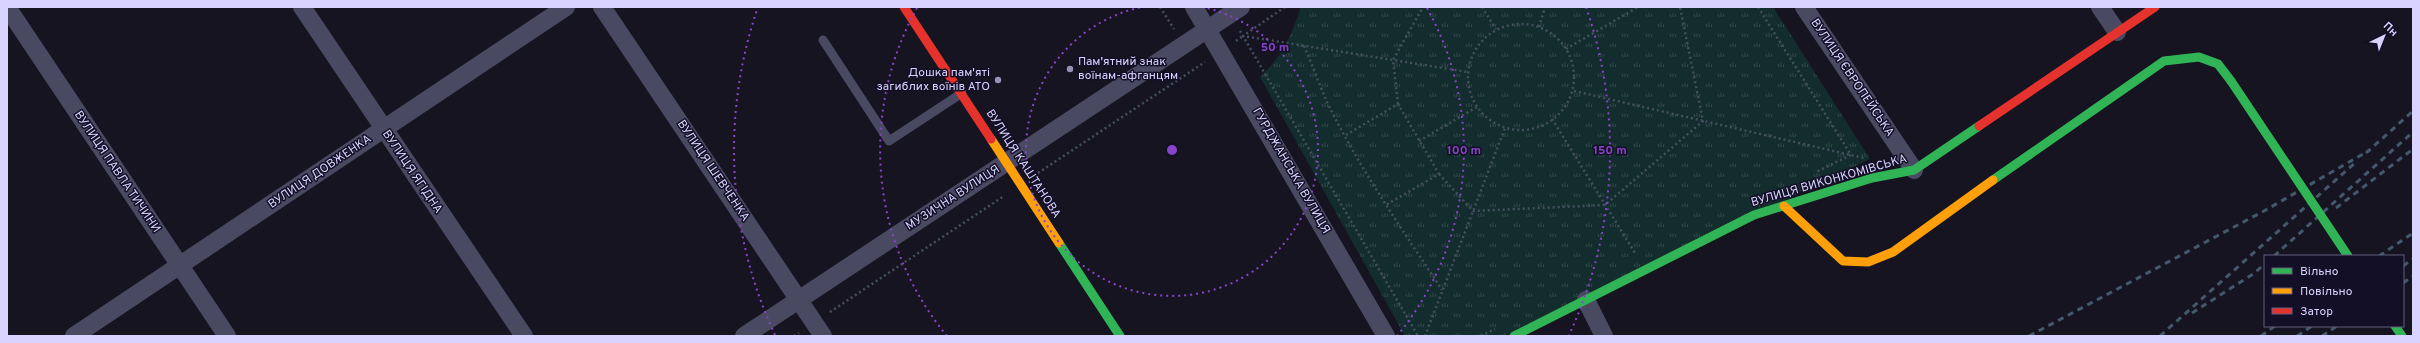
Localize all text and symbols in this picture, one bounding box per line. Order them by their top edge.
street label: ВУЛИЦЯ ЄВРОПЕЙСЬКА [1806,16,1898,140]
north arrow [2364,16,2404,56]
text: Пн [2380,19,2400,40]
text: 50 m [1261,40,1289,56]
place label: Пам'ятний знак воїнам-афганцям [1078,54,1178,84]
marker: Пам'ятний знак воїнам-афганцям [1065,64,1075,74]
place label: Дошка пам'яті загиблих воїнів АТО [876,65,990,95]
marker: Дошка пам'яті загиблих воїнів АТО [993,75,1003,85]
street label: ГУРДЖАНСЬКА ВУЛИЦЯ [1248,105,1334,237]
street label: ВУЛИЦЯ КАШТАНОВА [982,107,1064,221]
street label: ВУЛИЦЯ ПАВЛА ТИЧИНИ [70,108,164,236]
street label: ВУЛИЦЯ ШЕВЧЕНКА [673,117,753,225]
street label: ВУЛИЦЯ ЯГІДНА [378,127,446,217]
street label: ВУЛИЦЯ ДОВЖЕНКА [265,131,375,213]
centre of rings [1165,143,1179,157]
text: 100 m [1447,143,1481,159]
text: 150 m [1593,143,1627,159]
street label: ВУЛИЦЯ ВИКОНКОМІВСЬКА [1749,151,1909,211]
street label: МУЗИЧНА ВУЛИЦЯ [903,162,1003,234]
legend [2264,255,2404,327]
text: Вільно [2300,264,2339,280]
text: Повільно [2300,284,2353,300]
text: Затор [2300,304,2333,320]

